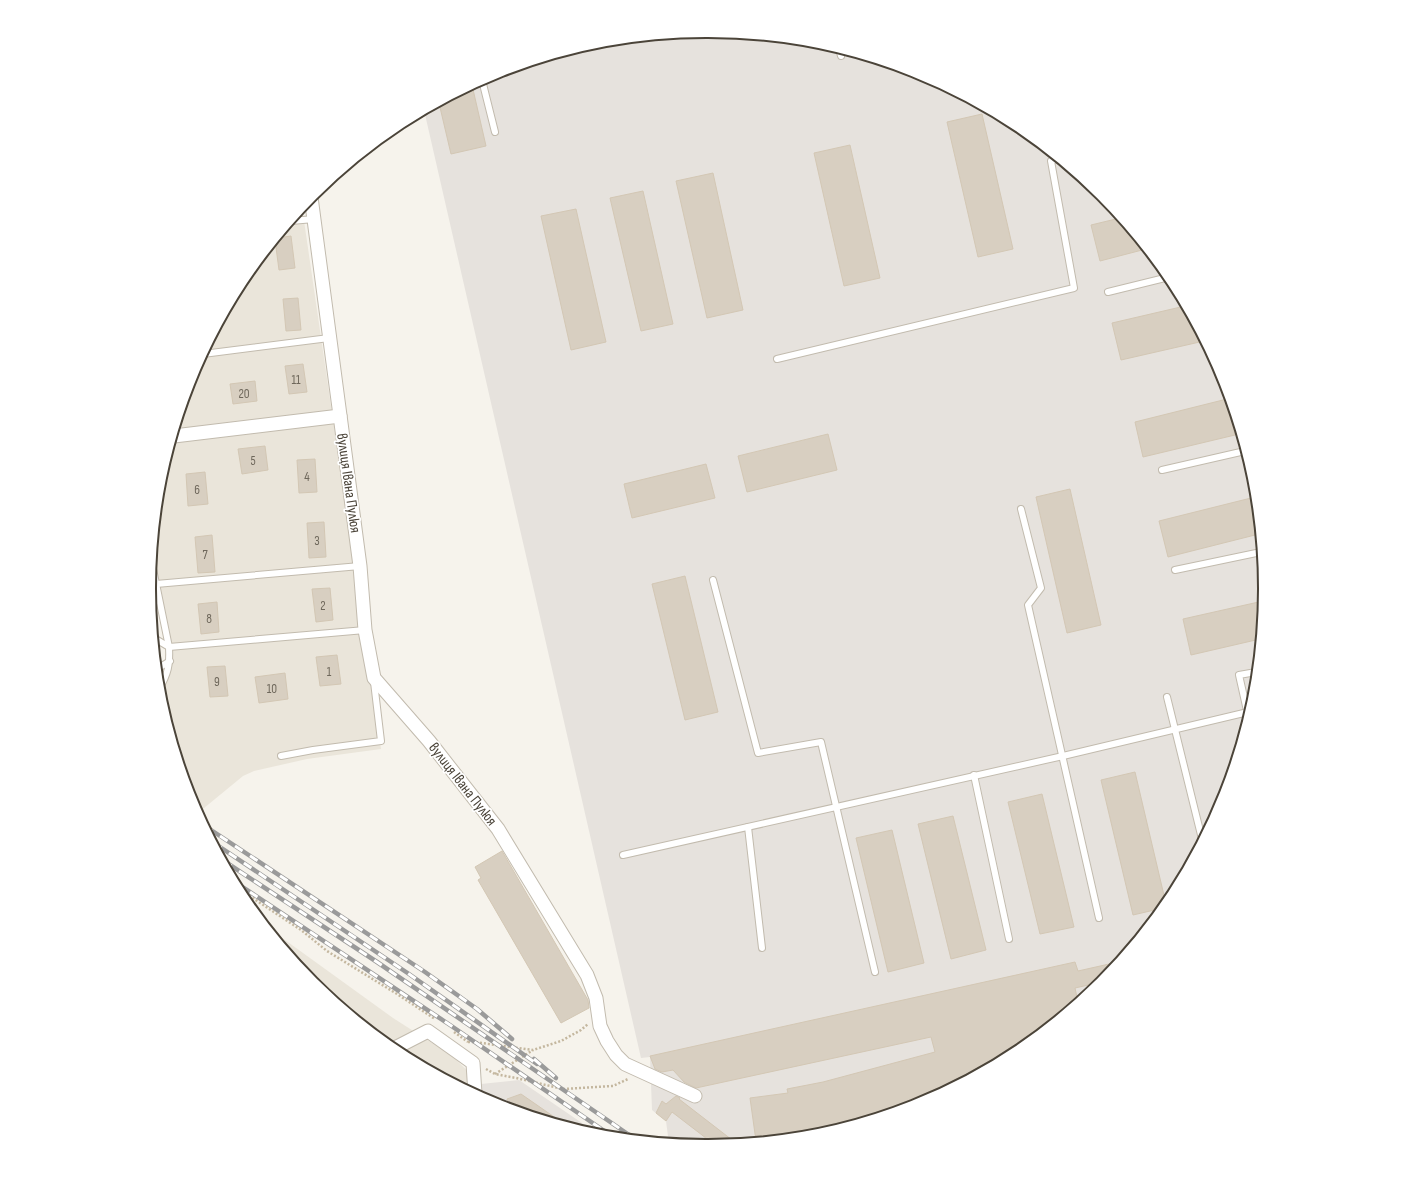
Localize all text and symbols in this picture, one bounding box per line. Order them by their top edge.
house number: 11 [291,372,301,388]
house number: 20 [238,386,250,402]
street label: вулиця Івана Пулюя [332,432,365,534]
house number: 5 [250,453,256,469]
house number: 4 [304,469,310,485]
house number: 6 [194,482,200,498]
house number: 3 [314,533,320,549]
house number: 7 [202,547,208,563]
house number: 2 [320,598,326,614]
house number: 8 [206,611,212,627]
house number: 1 [327,664,332,680]
house number: 9 [214,674,220,690]
house number: 10 [267,681,277,697]
street label: вулиця Івана Пулюя [424,739,501,830]

